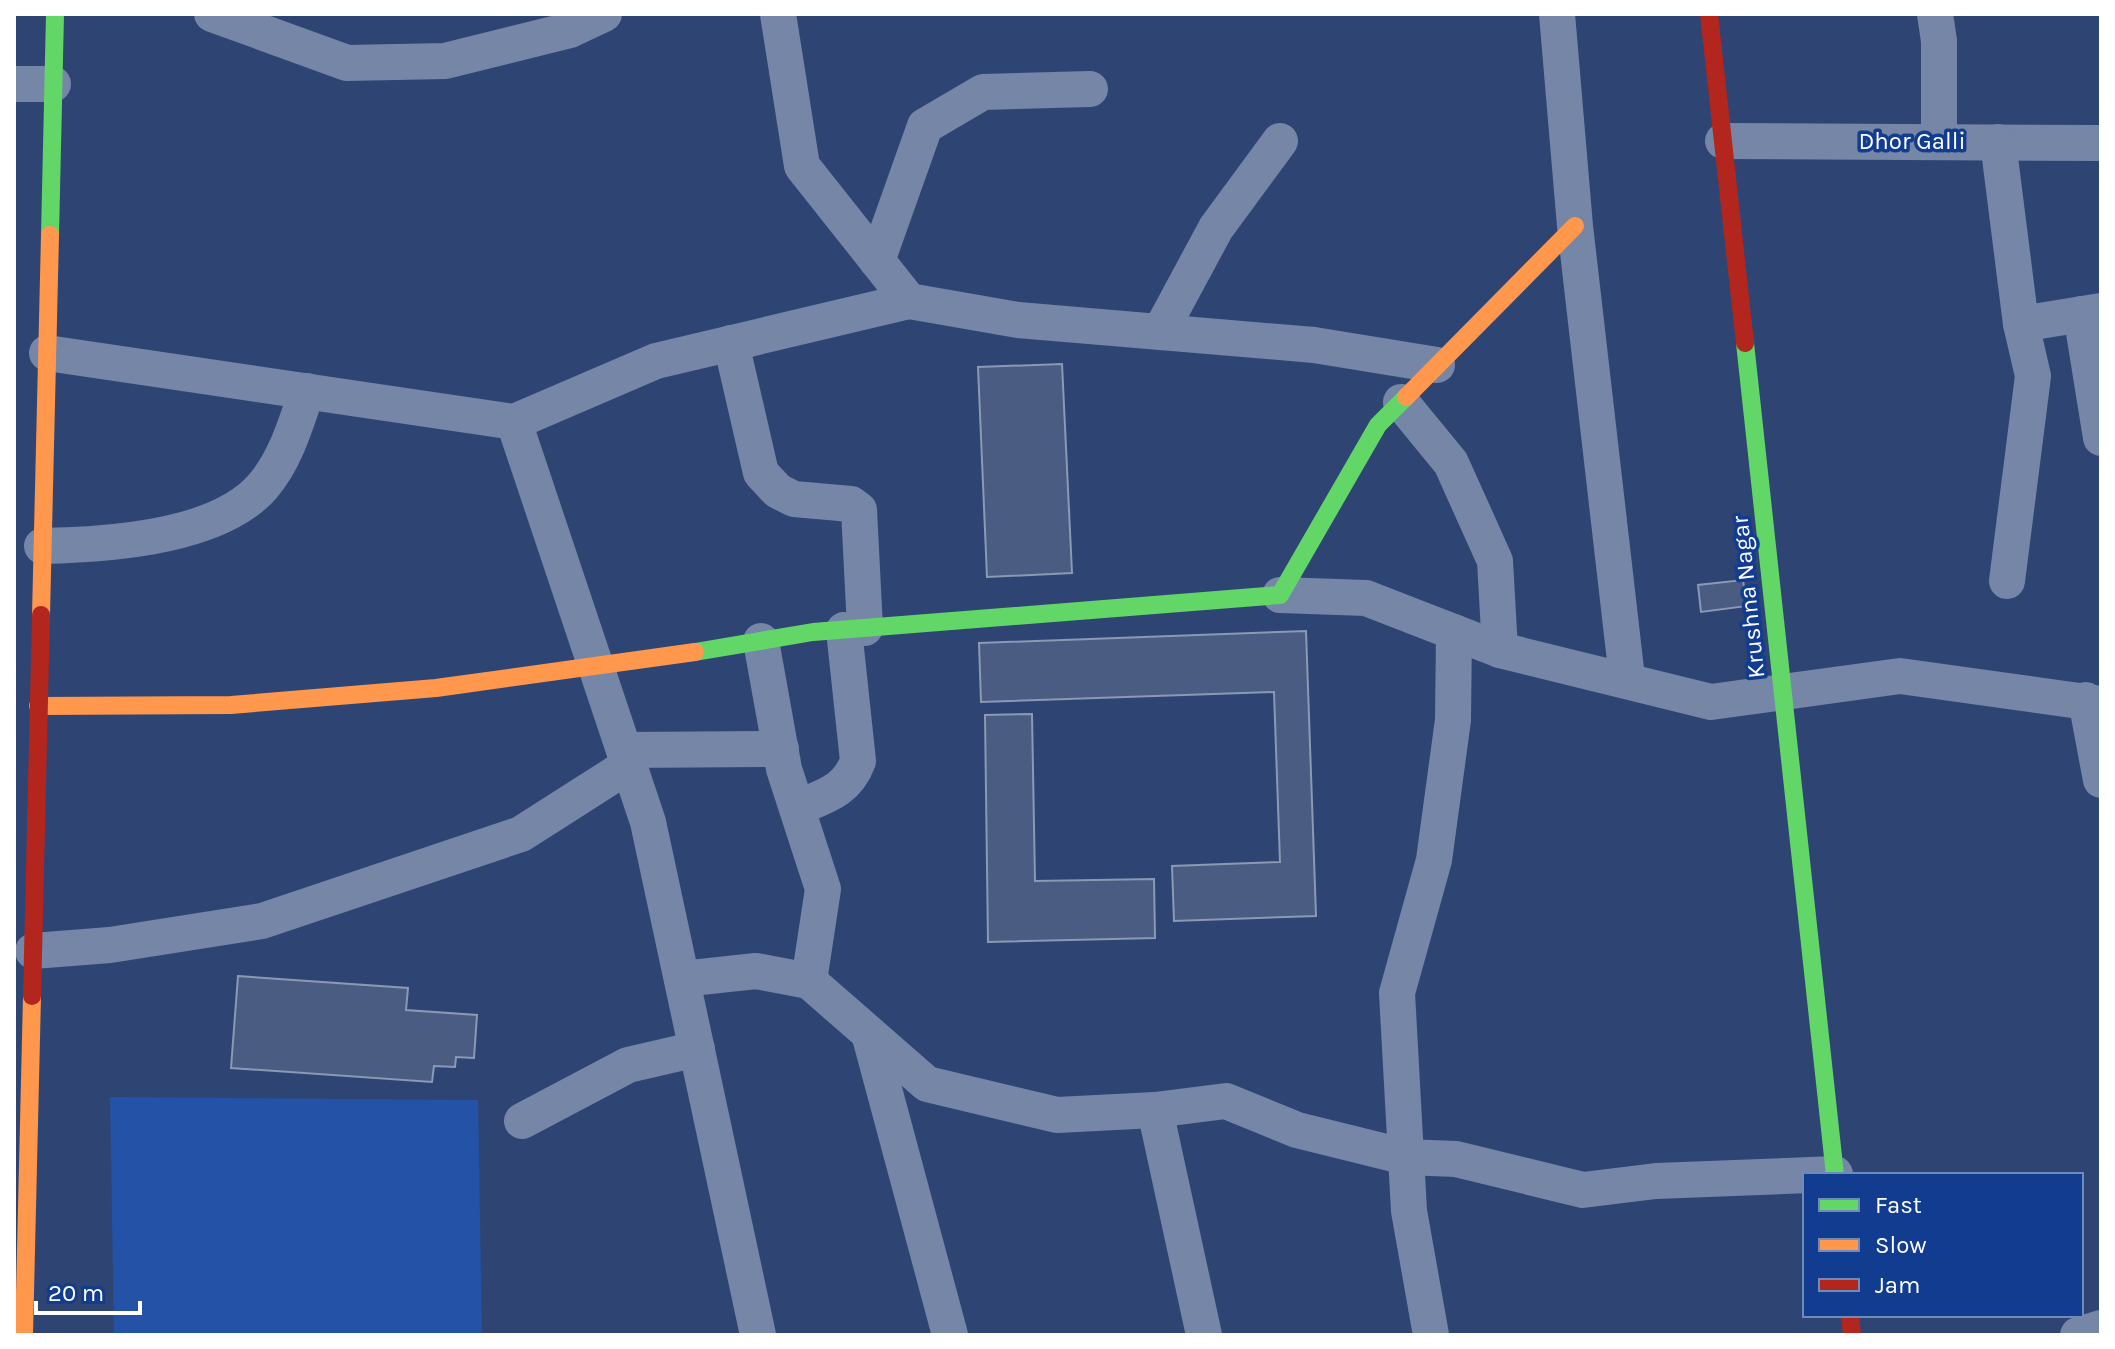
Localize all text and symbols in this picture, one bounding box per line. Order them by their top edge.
street label: Dhor Galli [1858,127,1966,155]
street label: Krushna Nagar [1726,514,1770,680]
legend [1803,1173,2083,1317]
text: Fast [1875,1191,1922,1219]
text: Slow [1875,1231,1927,1259]
scale bar [36,1265,140,1315]
text: Jam [1875,1271,1920,1299]
text: 20 m [48,1279,104,1307]

